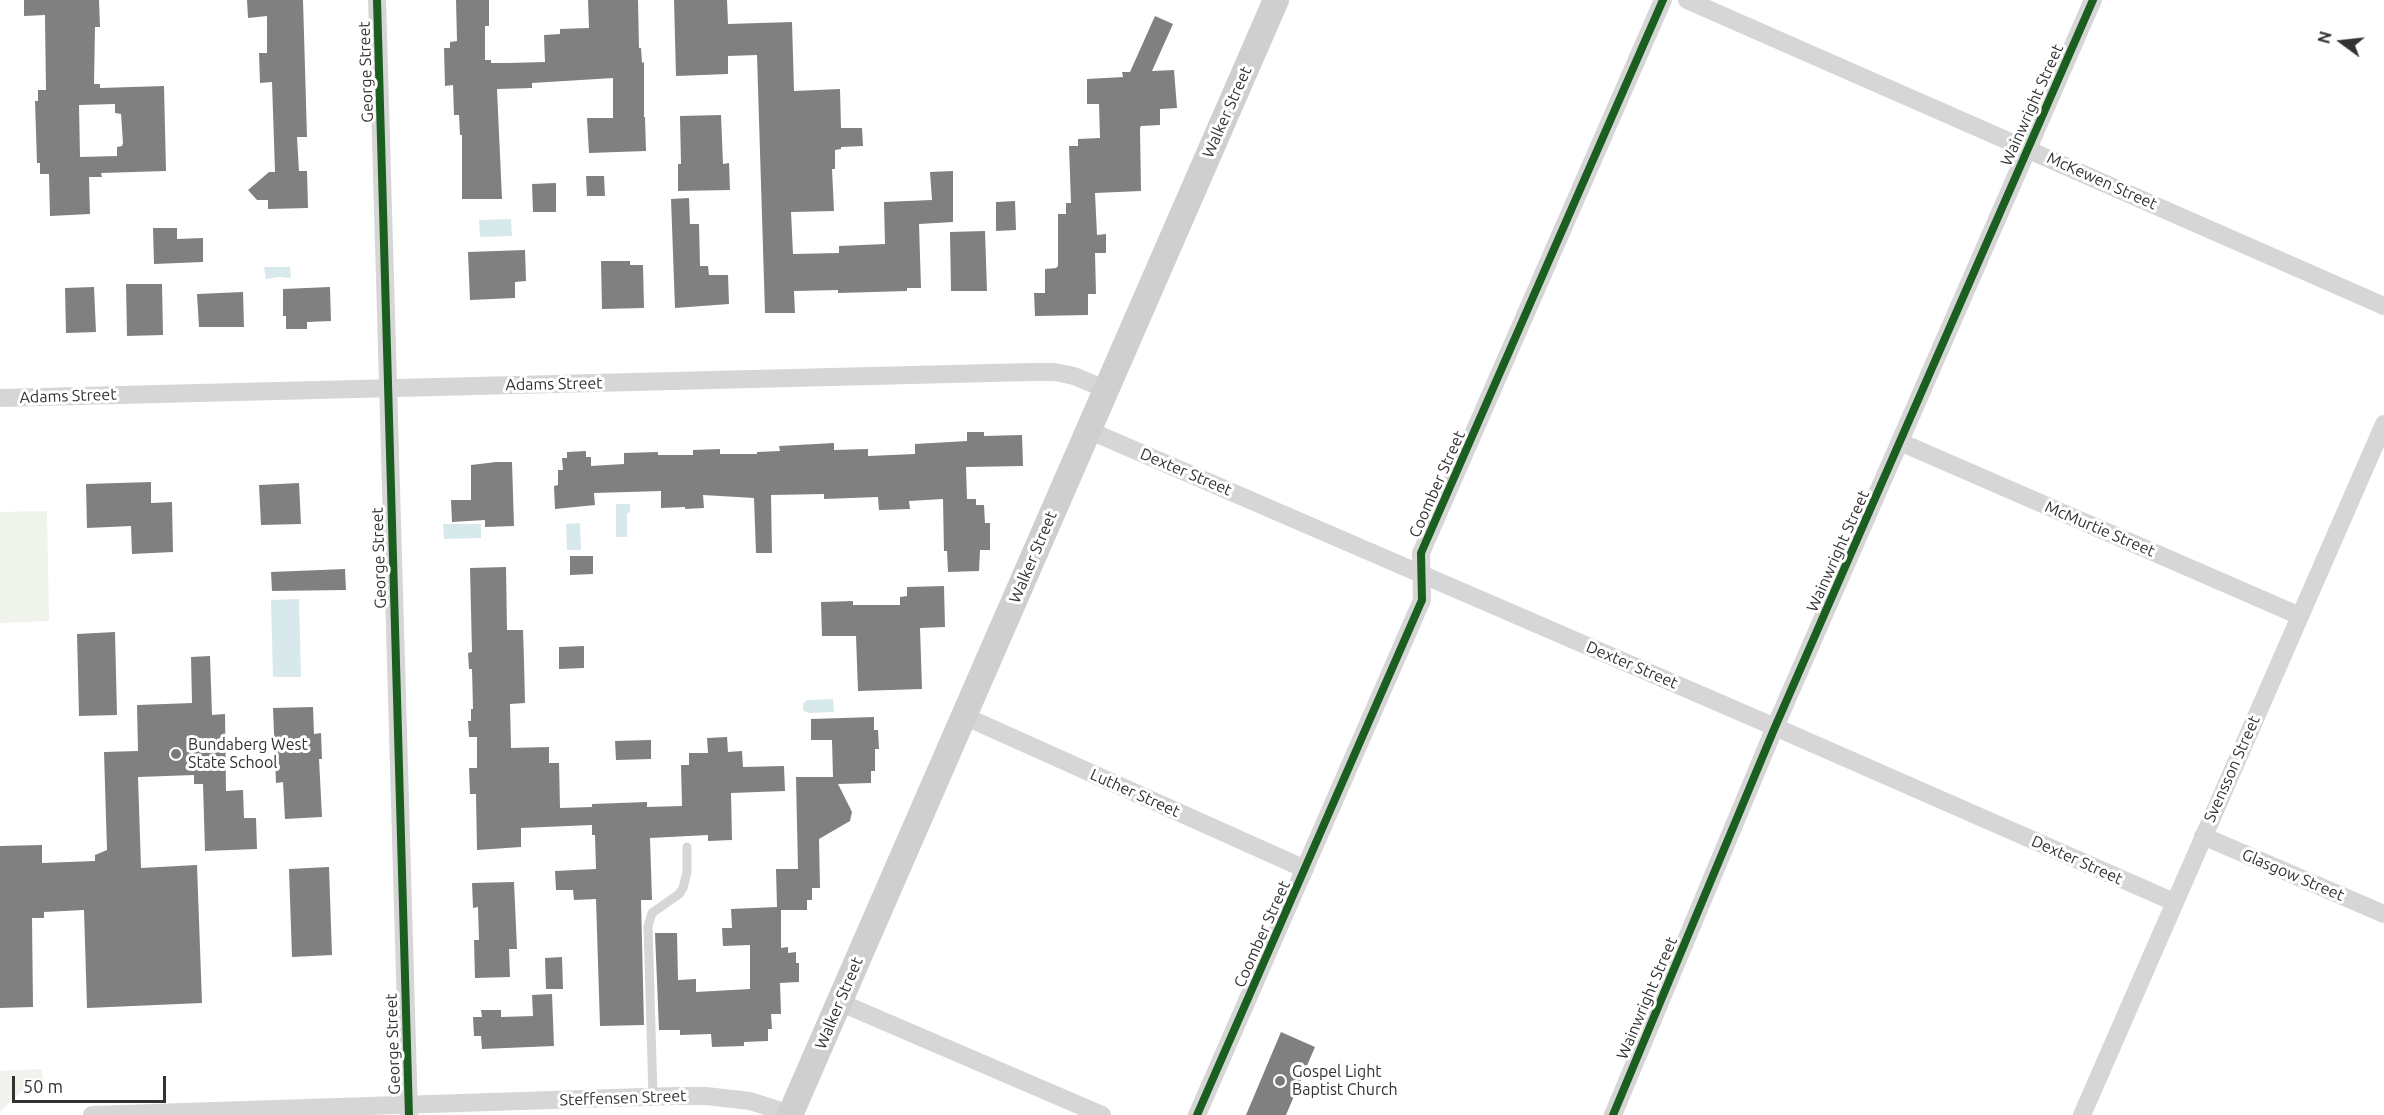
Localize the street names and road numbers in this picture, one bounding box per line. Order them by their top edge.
street label: George Street [355,21,377,123]
street label: Wainwright Street [1997,41,2067,169]
street label: Walker Street [1198,63,1256,161]
street label: McKewen Street [2044,148,2160,214]
street label: Adams Street [505,374,603,394]
street label: Adams Street [19,385,117,407]
street label: Coomber Street [1405,428,1469,540]
street label: Dexter Street [1137,444,1235,500]
street label: Wainwright Street [1803,487,1873,615]
street label: McMurtie Street [2042,497,2158,561]
street label: George Street [368,507,390,609]
street label: Walker Street [1005,508,1061,606]
street label: Dexter Street [1583,637,1681,693]
street label: Svensson Street [2200,713,2264,825]
street label: Luther Street [1087,765,1183,821]
street label: Dexter Street [2028,831,2126,889]
street label: Glasgow Street [2239,845,2347,905]
street label: Coomber Street [1230,878,1294,990]
street label: Wainwright Street [1613,934,1681,1062]
street label: Walker Street [811,954,867,1052]
street label: George Street [382,993,404,1095]
street label: Steffensen Street [559,1086,687,1110]

